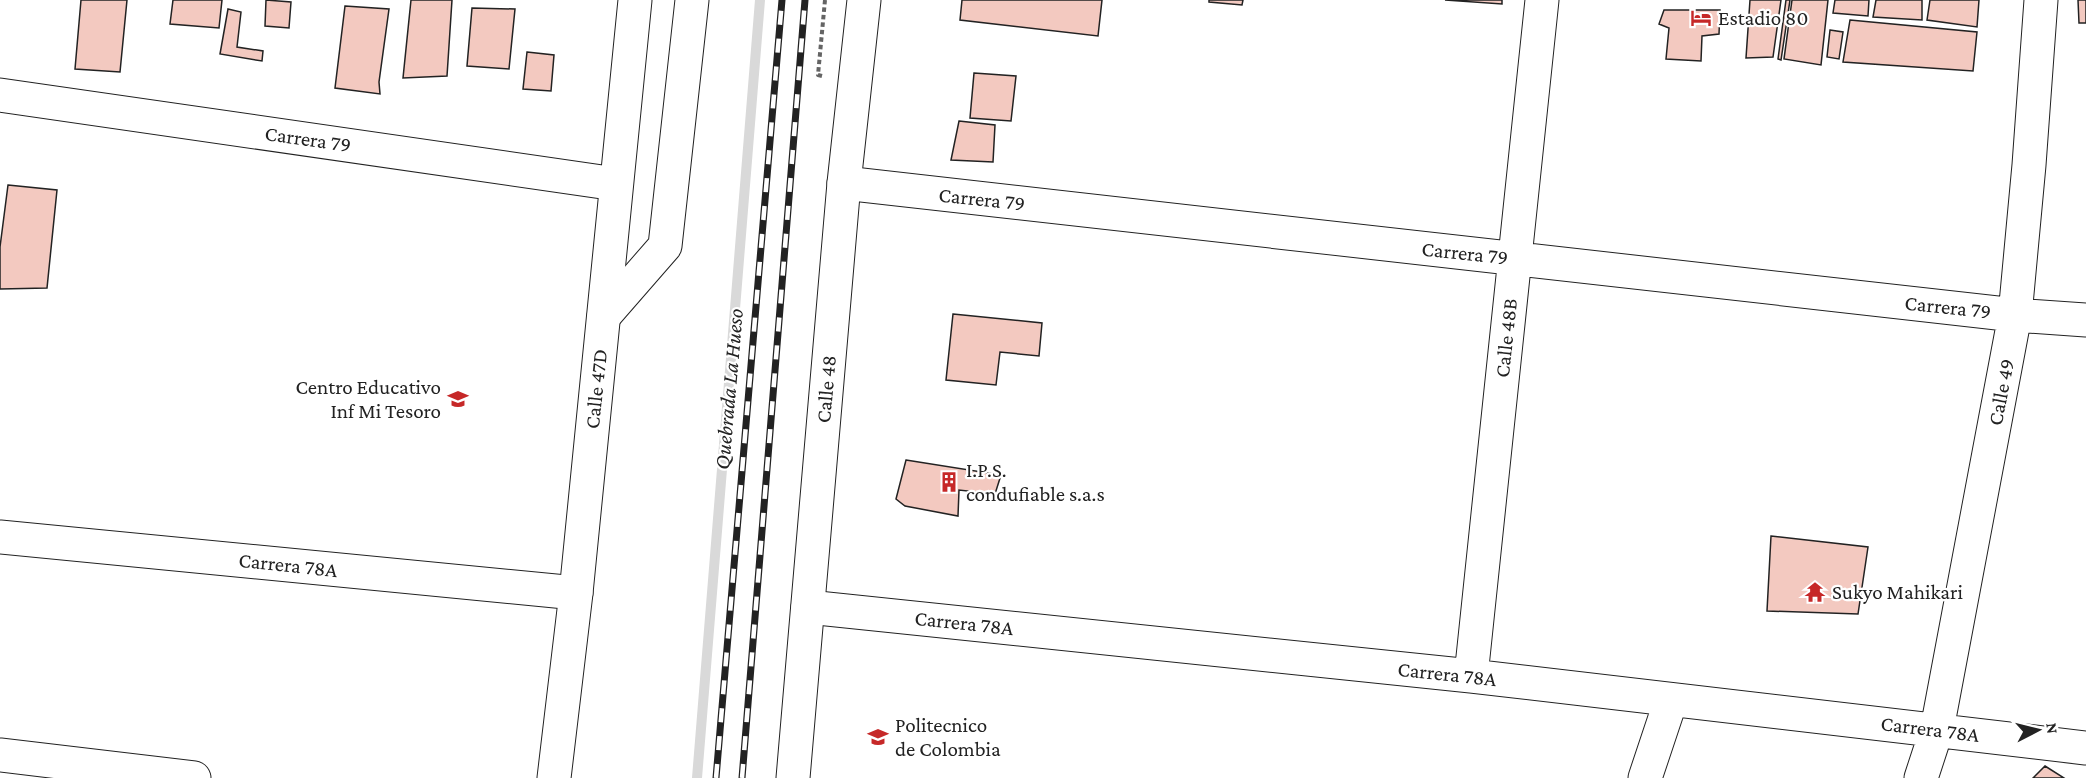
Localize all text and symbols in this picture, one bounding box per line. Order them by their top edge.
hotel icon: Estadio 80 [1689,6,1713,30]
place label: Estadio 80 [1718,6,1808,30]
street label: Carrera 79 [263,121,353,157]
street label: Carrera 79 [938,183,1026,215]
street label: Carrera 79 [1421,237,1509,269]
street label: Carrera 79 [1904,291,1992,323]
street label: Calle 48B [1490,297,1522,379]
water label: Quebrada La Hueso [709,307,748,471]
street label: Calle 47D [580,348,612,430]
street label: Calle 48 [811,354,841,424]
street label: Calle 49 [1983,357,2019,427]
place label: Centro Educativo Inf Mi Tesoro [295,375,441,423]
school or university icon: Centro Educativo Inf Mi Tesoro [446,387,470,411]
place label: I.P.S. condufiable s.a.s [966,458,1105,506]
building icon: I.P.S. condufiable s.a.s [937,470,961,494]
street label: Carrera 78A [237,548,339,582]
temple icon: Sukyo Mahikari [1803,580,1827,604]
place label: Sukyo Mahikari [1832,580,1964,604]
street label: Carrera 78A [913,606,1015,640]
street label: Carrera 78A [1396,657,1498,691]
north arrow [2008,700,2068,760]
street label: Carrera 78A [1879,711,1981,747]
place label: Politecnico de Colombia [895,713,1001,761]
text: N [2043,722,2062,735]
school or university icon: Politecnico de Colombia [866,725,890,749]

